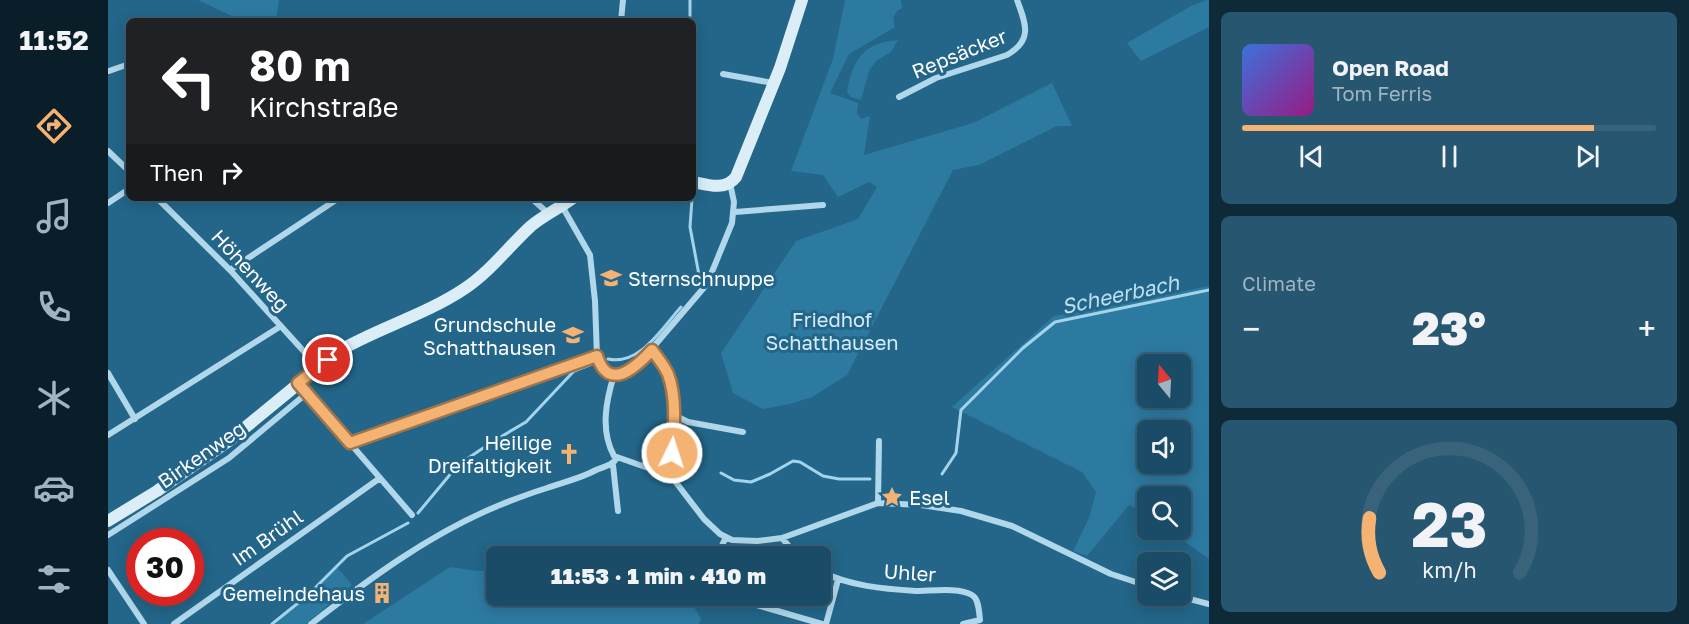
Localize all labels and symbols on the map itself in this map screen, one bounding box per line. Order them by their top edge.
street label: Repsäcker [908,23,1010,83]
street label: Höhenweg [207,224,295,316]
school or university icon: Sternschnuppe [599,266,623,290]
place label: Sternschnuppe [628,266,775,290]
water label: Scheerbach [1059,269,1182,319]
park label: Friedhof Schatthausen [765,307,899,354]
place label: Grundschule Schatthausen [423,312,556,359]
school or university icon: Grundschule Schatthausen [561,323,585,347]
pin [302,334,353,385]
north arrow [1137,354,1191,408]
street label: Birkenweg [153,415,249,493]
position arrow [640,421,704,485]
place label: Heilige Dreifaltigkeit [428,430,552,477]
church icon: Heilige Dreifaltigkeit [557,442,581,466]
place icon: Esel [880,485,904,509]
place label: Esel [909,485,950,509]
street label: Im Brühl [227,504,307,570]
speed limit sign: 30 [126,528,204,606]
street label: Uhler [883,558,937,586]
place label: Gemeindehaus [222,581,365,605]
building icon: Gemeindehaus [370,581,394,605]

